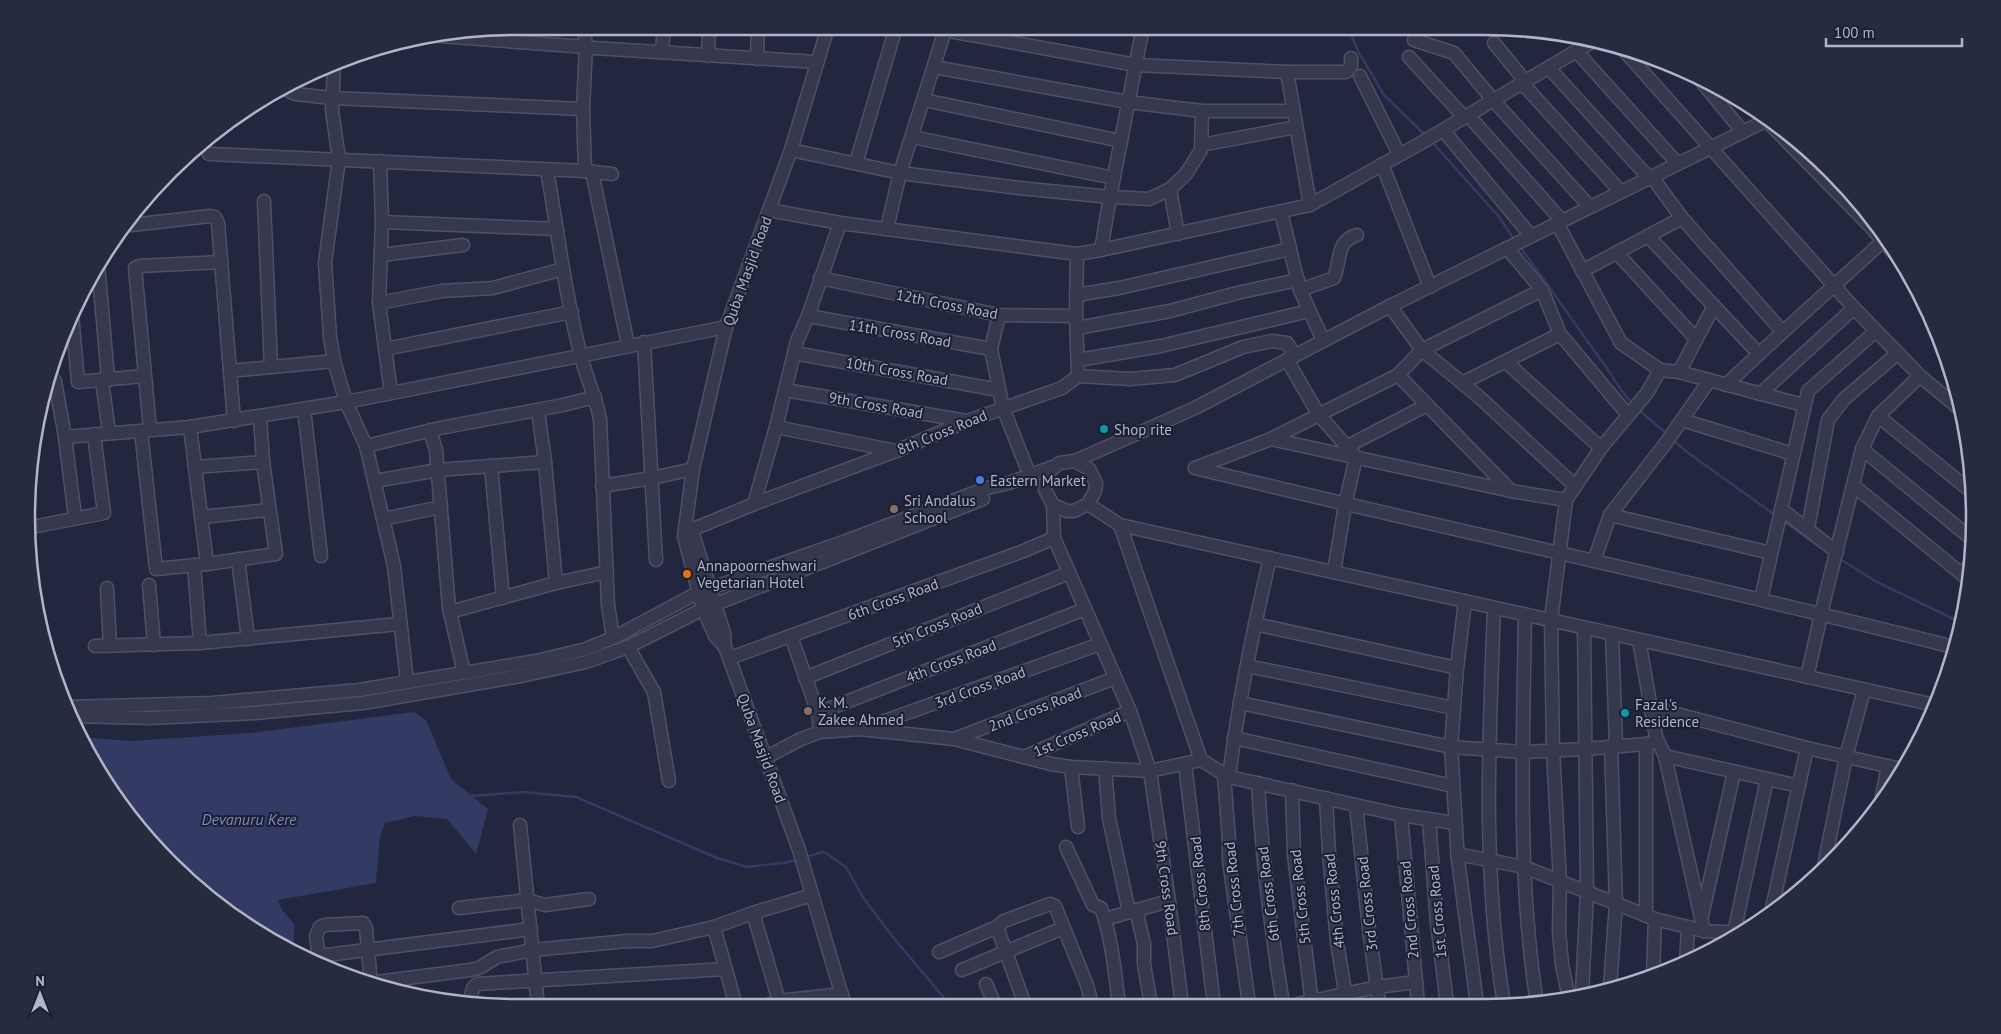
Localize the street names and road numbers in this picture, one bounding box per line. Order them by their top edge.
street label: Quba Masjid Road [718,214,776,328]
street label: 12th Cross Road [894,285,1000,323]
street label: 11th Cross Road [847,315,953,351]
street label: 10th Cross Road [844,353,950,389]
street label: 9th Cross Road [827,387,925,423]
street label: 8th Cross Road [894,405,990,459]
street label: 6th Cross Road [845,574,941,624]
street label: 5th Cross Road [889,598,985,652]
street label: 4th Cross Road [903,635,999,687]
street label: 3rd Cross Road [932,662,1028,712]
street label: 2nd Cross Road [986,683,1084,735]
street label: Quba Masjid Road [733,691,791,805]
street label: 1st Cross Road [1030,707,1124,761]
street label: 8th Cross Road [1186,836,1214,932]
street label: 9th Cross Road [1151,839,1183,937]
street label: 7th Cross Road [1220,841,1248,937]
street label: 6th Cross Road [1253,846,1283,942]
street label: 5th Cross Road [1286,849,1314,945]
street label: 4th Cross Road [1320,853,1348,949]
street label: 3rd Cross Road [1353,856,1381,952]
street label: 2nd Cross Road [1395,860,1423,960]
street label: 1st Cross Road [1423,865,1451,959]

